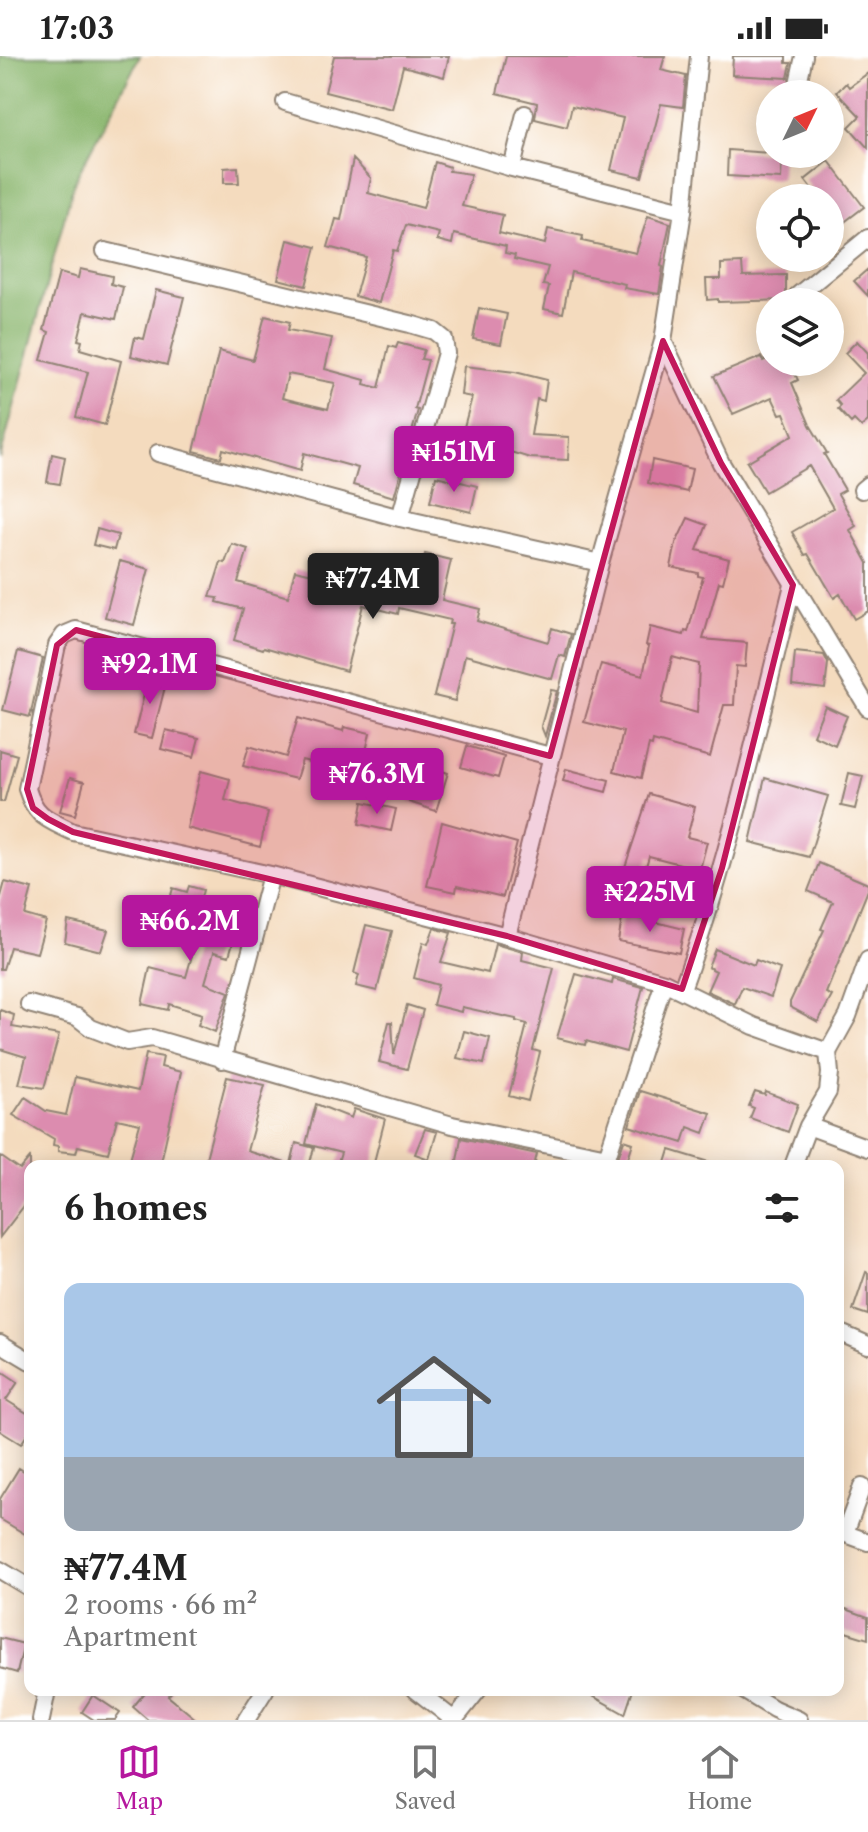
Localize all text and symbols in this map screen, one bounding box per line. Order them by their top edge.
text: 17:03 [40,10,114,47]
north arrow [756,80,844,168]
map controls [756,80,844,376]
button: locate [756,184,844,272]
button: layers [756,288,844,376]
pin: ₦151M [398,426,510,494]
text: ₦151M [412,436,496,468]
pin: ₦77.4M [308,553,438,621]
text: ₦77.4M [326,563,420,595]
pin: ₦92.1M [85,638,215,706]
text: ₦92.1M [102,648,198,680]
pin: ₦76.3M [312,748,442,816]
text: ₦76.3M [329,758,425,790]
pin: ₦225M [594,866,706,934]
text: ₦225M [604,876,696,908]
pin: ₦66.2M [125,895,255,963]
text: ₦66.2M [140,905,240,937]
icon: filters [760,1186,804,1230]
text: 6 homes [64,1187,208,1229]
icon: home [362,1335,506,1479]
text: ₦77.4M [64,1547,188,1589]
text: 2 rooms · 66 m² [64,1589,257,1621]
text: Apartment [64,1621,197,1653]
tab: Map [116,1740,163,1815]
tab: Saved [395,1740,456,1815]
tab: Home [688,1740,752,1815]

